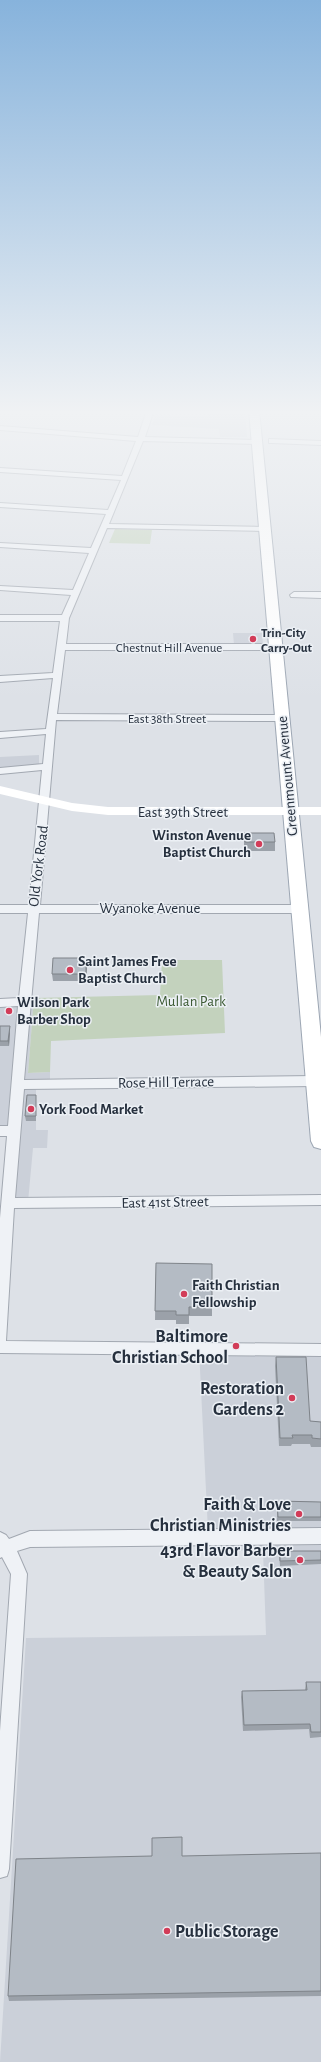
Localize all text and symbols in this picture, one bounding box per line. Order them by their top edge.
place label: Trin-City Carry-Out [261,627,313,655]
marker: Trin-City Carry-Out [248,634,258,644]
street label: Chestnut Hill Avenue [116,642,222,655]
street label: East 38th Street [128,713,206,726]
street label: Greenmount Avenue [275,715,300,837]
street label: East 39th Street [138,805,228,820]
street label: Old York Road [26,824,51,908]
place label: Winston Avenue Baptist Church [152,828,251,860]
marker: Winston Avenue Baptist Church [254,839,264,849]
street label: Wyanoke Avenue [100,901,200,916]
place label: Saint James Free Baptist Church [78,954,177,986]
marker: Saint James Free Baptist Church [65,965,75,975]
park label: Mullan Park [156,994,226,1009]
place label: Wilson Park Barber Shop [17,995,91,1027]
marker: Wilson Park Barber Shop [4,1006,14,1016]
street label: Rose Hill Terrace [118,1074,214,1091]
place label: York Food Market [39,1102,143,1117]
marker: York Food Market [26,1104,36,1114]
street label: East 41st Street [121,1194,209,1211]
place label: Faith Christian Fellowship [192,1278,280,1310]
marker: Faith Christian Fellowship [179,1289,189,1299]
place label: Baltimore Christian School [112,1328,228,1367]
marker: Baltimore Christian School [231,1341,241,1351]
place label: Restoration Gardens 2 [200,1380,285,1419]
marker: Restoration Gardens 2 [287,1393,297,1403]
place label: Faith & Love Christian Ministries [150,1496,291,1535]
marker: Faith & Love Christian Ministries [294,1509,304,1519]
place label: 43rd Flavor Barber & Beauty Salon [160,1542,293,1581]
marker: 43rd Flavor Barber & Beauty Salon [295,1555,305,1565]
place label: Public Storage [175,1923,279,1941]
marker: Public Storage [162,1926,172,1936]

